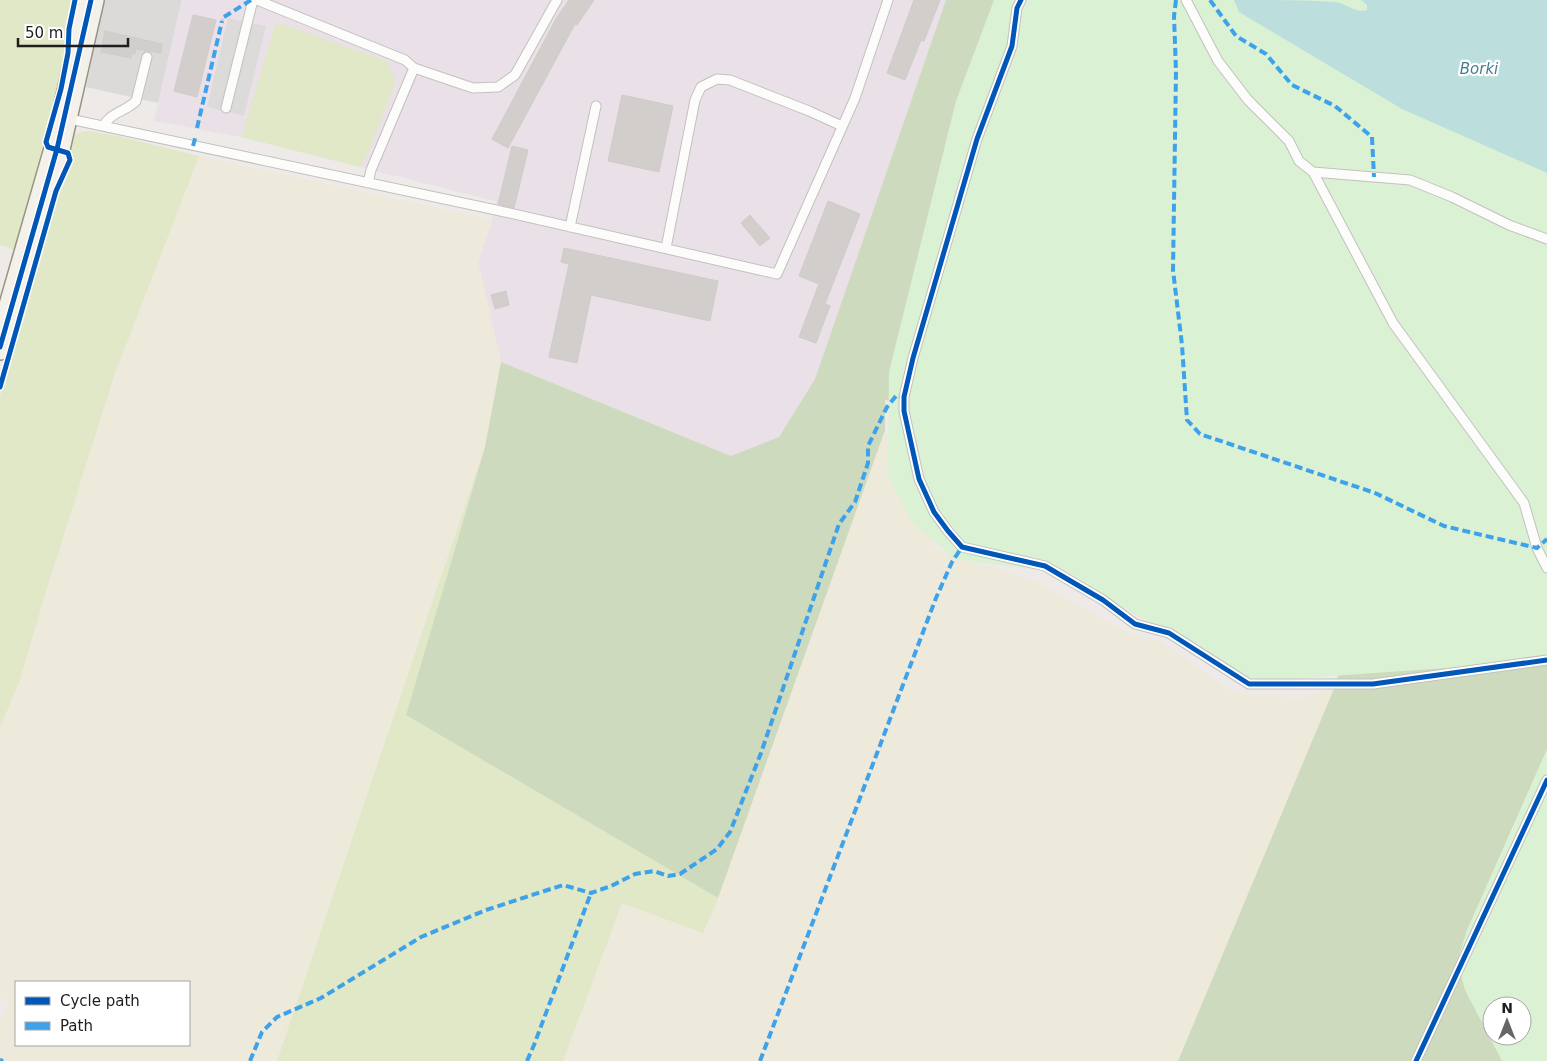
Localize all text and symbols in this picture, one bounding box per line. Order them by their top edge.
scale bar [18,15,128,47]
text: 50 m [25,24,63,42]
water label: Borki [1460,60,1499,78]
legend [15,981,190,1046]
text: Cycle path [60,992,140,1010]
north arrow [1482,996,1532,1046]
text: N [1501,1000,1513,1016]
text: Path [60,1017,93,1035]

